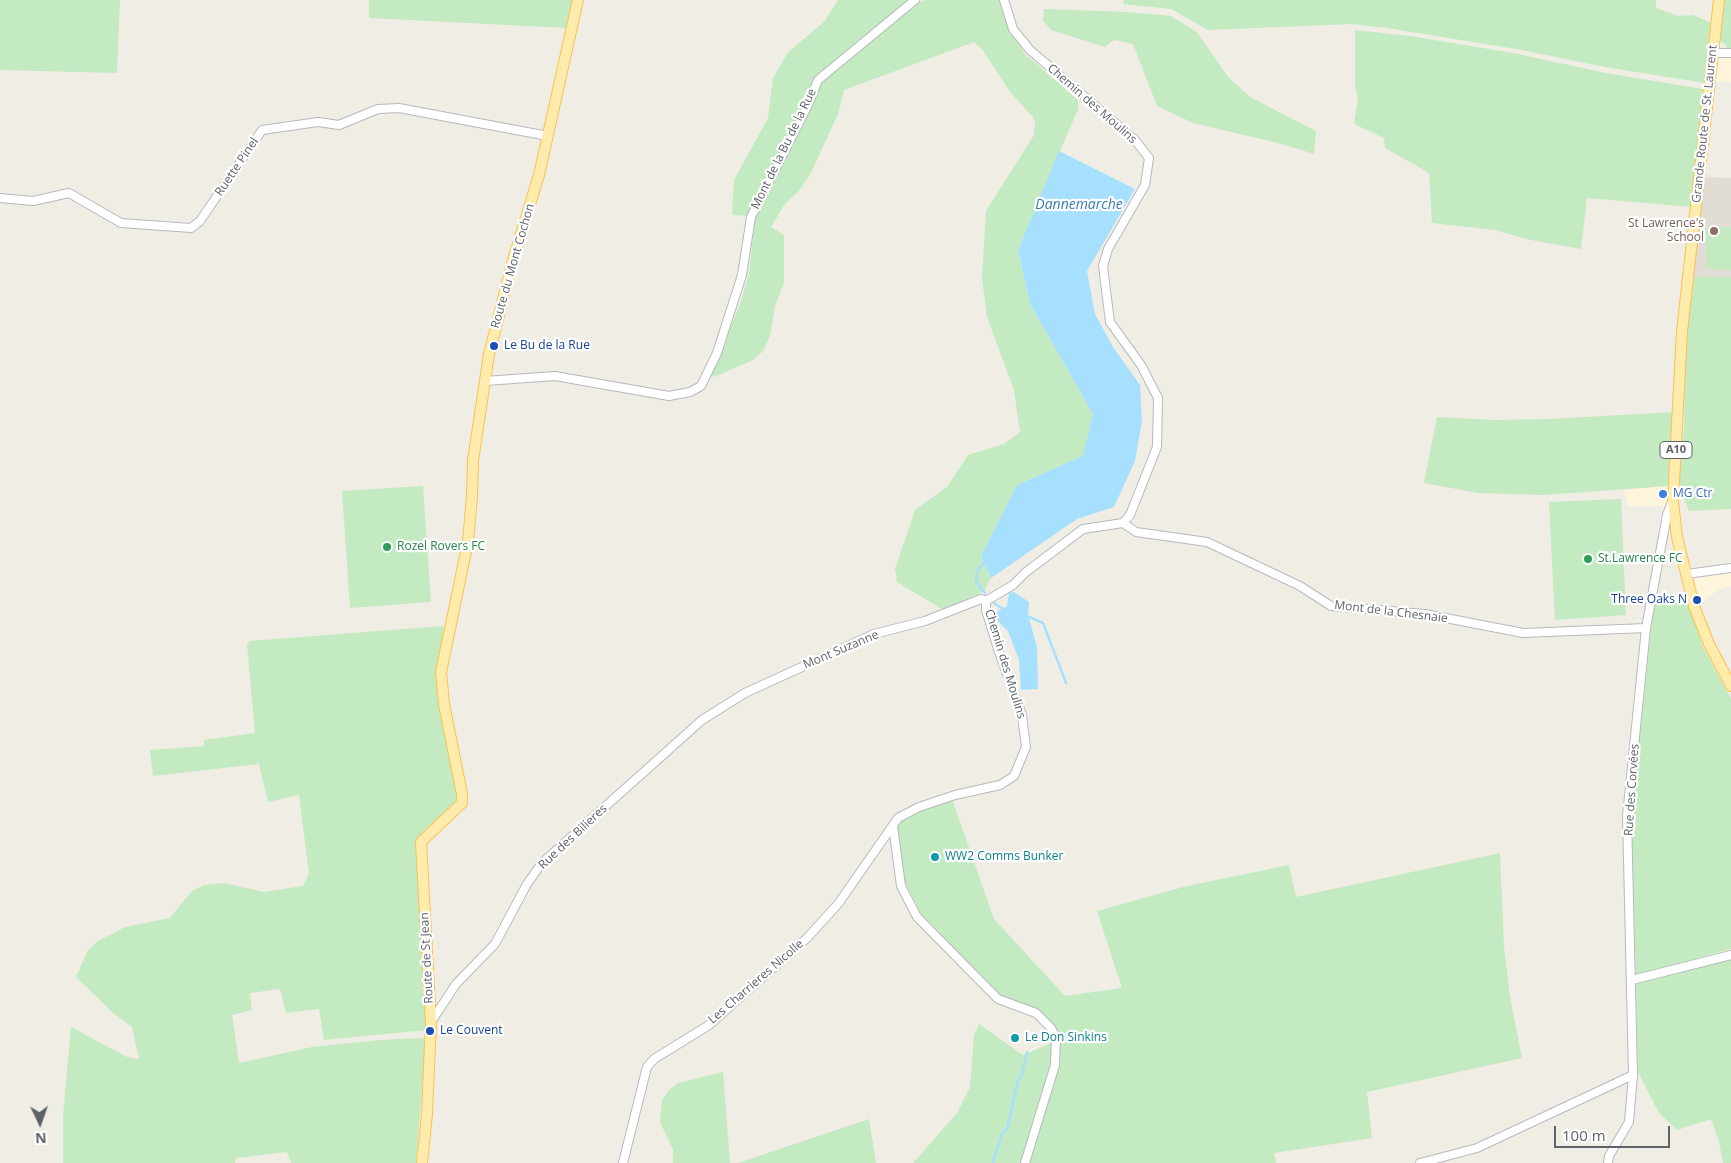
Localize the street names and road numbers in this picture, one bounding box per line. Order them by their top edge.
street label: Grande Route de St. Laurent [1690,44,1720,204]
street label: Chemin des Moulins [1044,61,1140,147]
street label: Mont de la Bu de la Rue [748,86,820,212]
street label: Ruette Pinel [212,135,262,199]
street label: Route du Mont Cochon [488,202,538,330]
road number: A10 [1660,442,1692,458]
street label: Mont de la Chesnaie [1334,598,1448,626]
street label: Chemin des Moulins [981,608,1029,720]
street label: Mont Suzanne [801,628,881,672]
street label: Rue des Corvées [1622,743,1642,837]
street label: Rue des Bilieres [536,802,610,872]
street label: Route de St Jean [417,912,437,1004]
street label: Les Charrieres Nicolle [706,937,806,1027]

